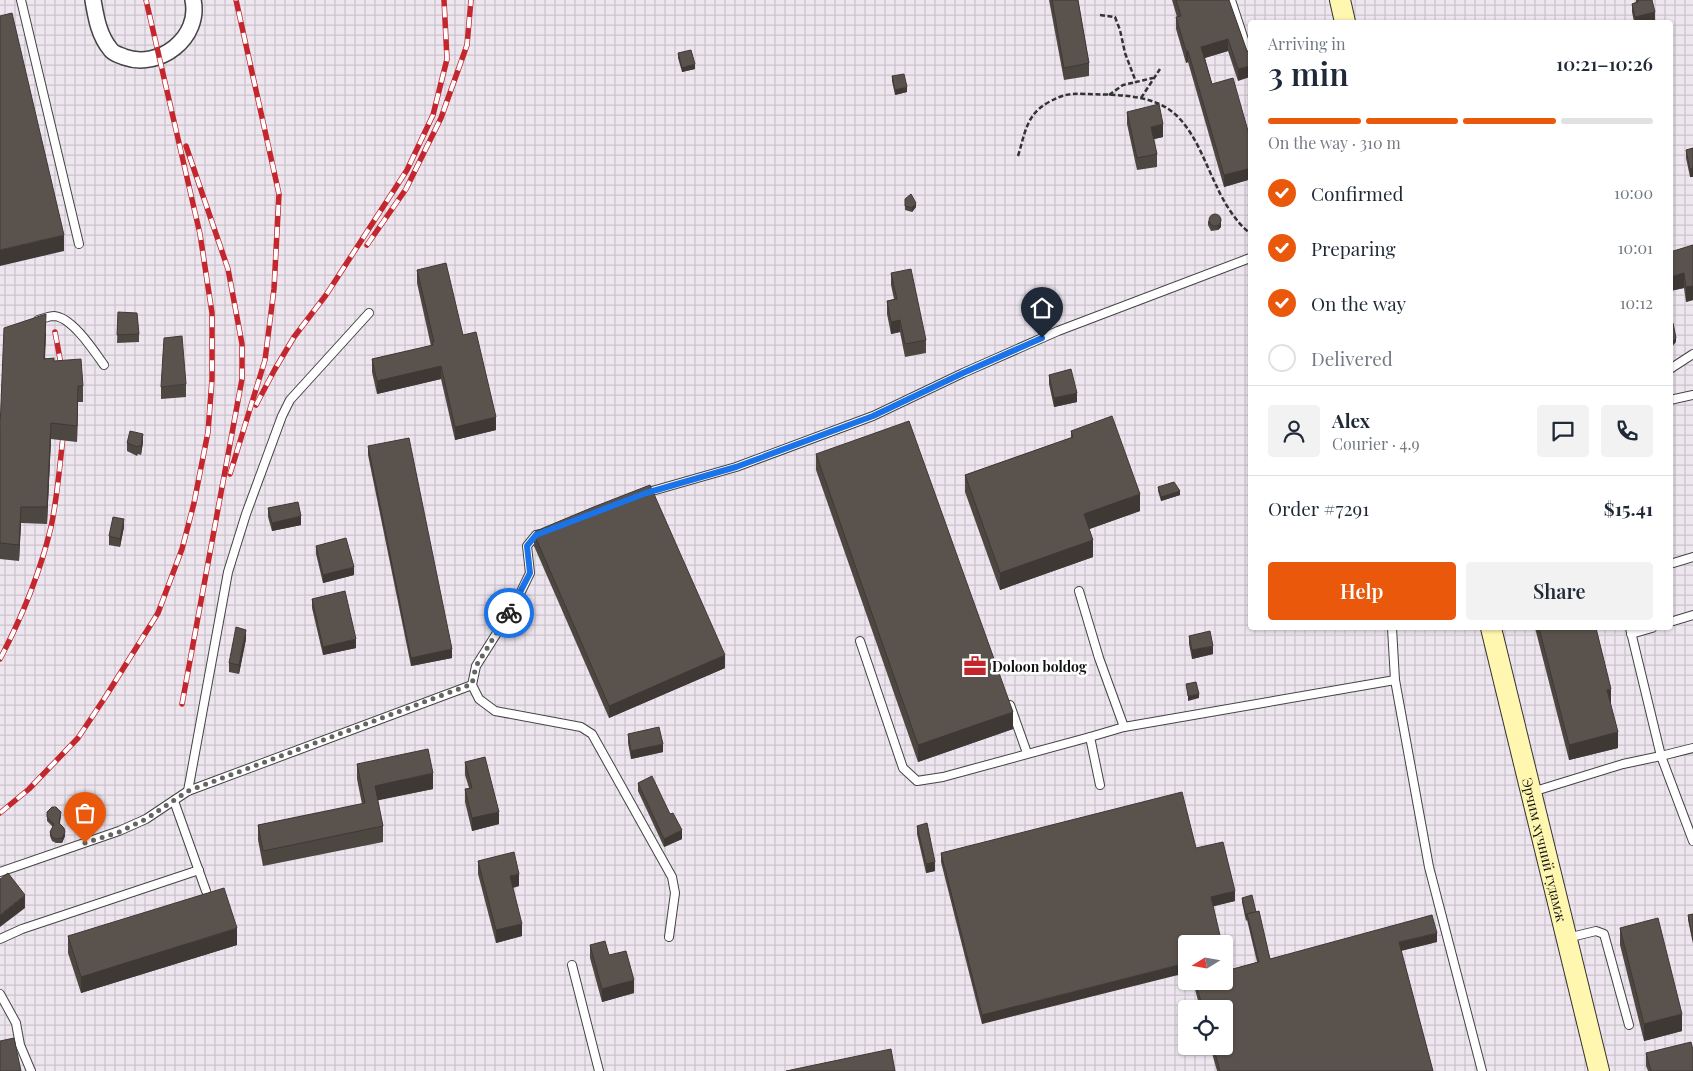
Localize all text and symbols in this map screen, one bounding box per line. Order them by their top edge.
text: Arriving in [1268,33,1346,54]
text: 10:21–10:26 [1556,50,1653,76]
text: 3 min [1268,51,1349,94]
text: On the way · 310 m [1268,132,1401,153]
icon: check [1268,179,1296,207]
text: Confirmed [1311,180,1404,206]
text: 10:00 [1614,182,1653,203]
icon: check [1268,234,1296,262]
text: Preparing [1311,235,1396,261]
text: 10:01 [1618,237,1653,258]
pin [1021,287,1063,338]
icon: check [1268,289,1296,317]
text: On the way [1311,290,1406,316]
text: 10:12 [1620,292,1653,313]
icon: home [1028,294,1056,322]
text: Delivered [1311,345,1393,371]
button: person [1268,405,1320,457]
button: chat [1537,405,1589,457]
button: phone [1601,405,1653,457]
text: Alex [1332,407,1370,433]
text: Courier · 4.9 [1332,433,1420,454]
text: Order #7291 [1268,495,1369,521]
text: $15.41 [1604,495,1653,521]
button: Help [1268,562,1456,620]
button: Share [1466,562,1653,620]
courier [484,588,534,638]
icon: bike [495,599,523,627]
office icon: Doloon boldog [962,653,988,679]
place label: Doloon boldog [992,657,1087,676]
street label: Эрчим хүчний гудамж [1518,775,1572,924]
pin [64,792,106,843]
icon: bag [71,799,99,827]
north arrow [1178,935,1232,990]
map controls [1178,935,1233,1055]
button: locate [1178,1000,1233,1055]

